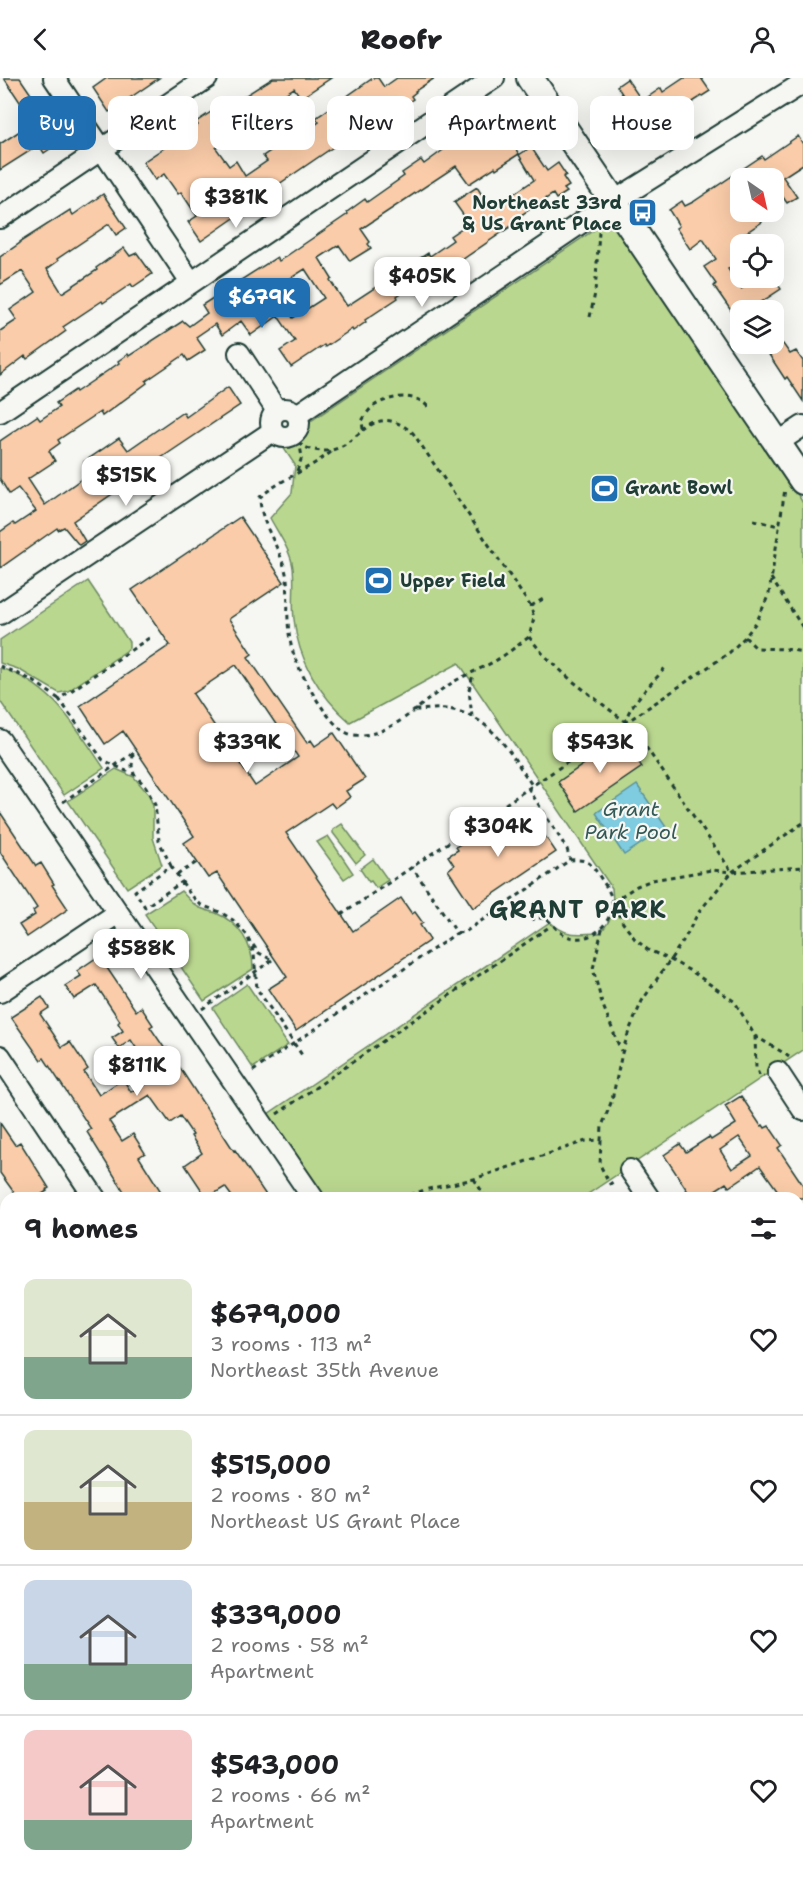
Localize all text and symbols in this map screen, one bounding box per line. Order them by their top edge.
text: Roofr [361,21,442,58]
icon: back [24,23,57,56]
icon: person [746,23,779,56]
chip: Buy [18,96,96,150]
chip: Rent [108,96,198,150]
chip: Filters [210,96,315,150]
chip: New [327,96,414,150]
chip: Apartment [426,96,578,150]
chip: House [590,96,694,150]
north arrow [730,168,784,222]
map controls [730,168,784,354]
pin: $381K [194,178,278,229]
text: $381K [204,184,268,210]
place label: Northeast 33rd & US Grant Place [462,191,622,236]
bus stop icon: Northeast 33rd & US Grant Place [627,197,659,229]
button: locate [730,234,784,288]
pin: $405K [380,257,464,308]
text: $405K [388,263,456,289]
pin: $679K [220,278,304,329]
text: $679K [228,284,296,310]
button: layers [730,300,784,354]
pin: $515K [84,456,168,507]
text: $515K [96,462,156,488]
sports icon: Grant Bowl [588,472,620,504]
place label: Grant Bowl [625,476,733,500]
sports icon: Upper Field [363,565,395,597]
place label: Upper Field [400,569,506,593]
pin: $339K [205,723,289,774]
pin: $543K [558,723,642,774]
text: $339K [213,729,281,755]
text: $543K [567,729,633,755]
water label: Grant Park Pool [585,796,677,845]
pin: $304K [456,807,540,858]
text: $304K [463,813,533,839]
district label: GRANT PARK [489,894,667,926]
pin: $588K [99,929,183,980]
text: $588K [107,935,175,961]
pin: $811K [95,1046,179,1097]
text: $811K [108,1052,166,1078]
text: 9 homes [24,1211,138,1246]
icon: filters [747,1212,780,1245]
text: $679,000 [210,1296,341,1331]
icon: home [72,1303,144,1375]
icon: heart [747,1323,780,1356]
text: 3 rooms · 113 m² [210,1331,372,1357]
text: Northeast 35th Avenue [210,1357,439,1383]
text: $515,000 [210,1447,331,1482]
icon: home [72,1454,144,1526]
icon: heart [747,1474,780,1507]
text: 2 rooms · 80 m² [210,1482,371,1508]
text: Northeast US Grant Place [210,1508,461,1534]
text: $339,000 [210,1597,341,1632]
icon: home [72,1604,144,1676]
icon: heart [747,1624,780,1657]
text: 2 rooms · 58 m² [210,1632,369,1658]
text: Apartment [210,1658,314,1684]
text: $543,000 [210,1747,339,1782]
icon: home [72,1754,144,1826]
icon: heart [747,1774,780,1807]
text: 2 rooms · 66 m² [210,1782,371,1808]
text: Apartment [210,1808,314,1834]

